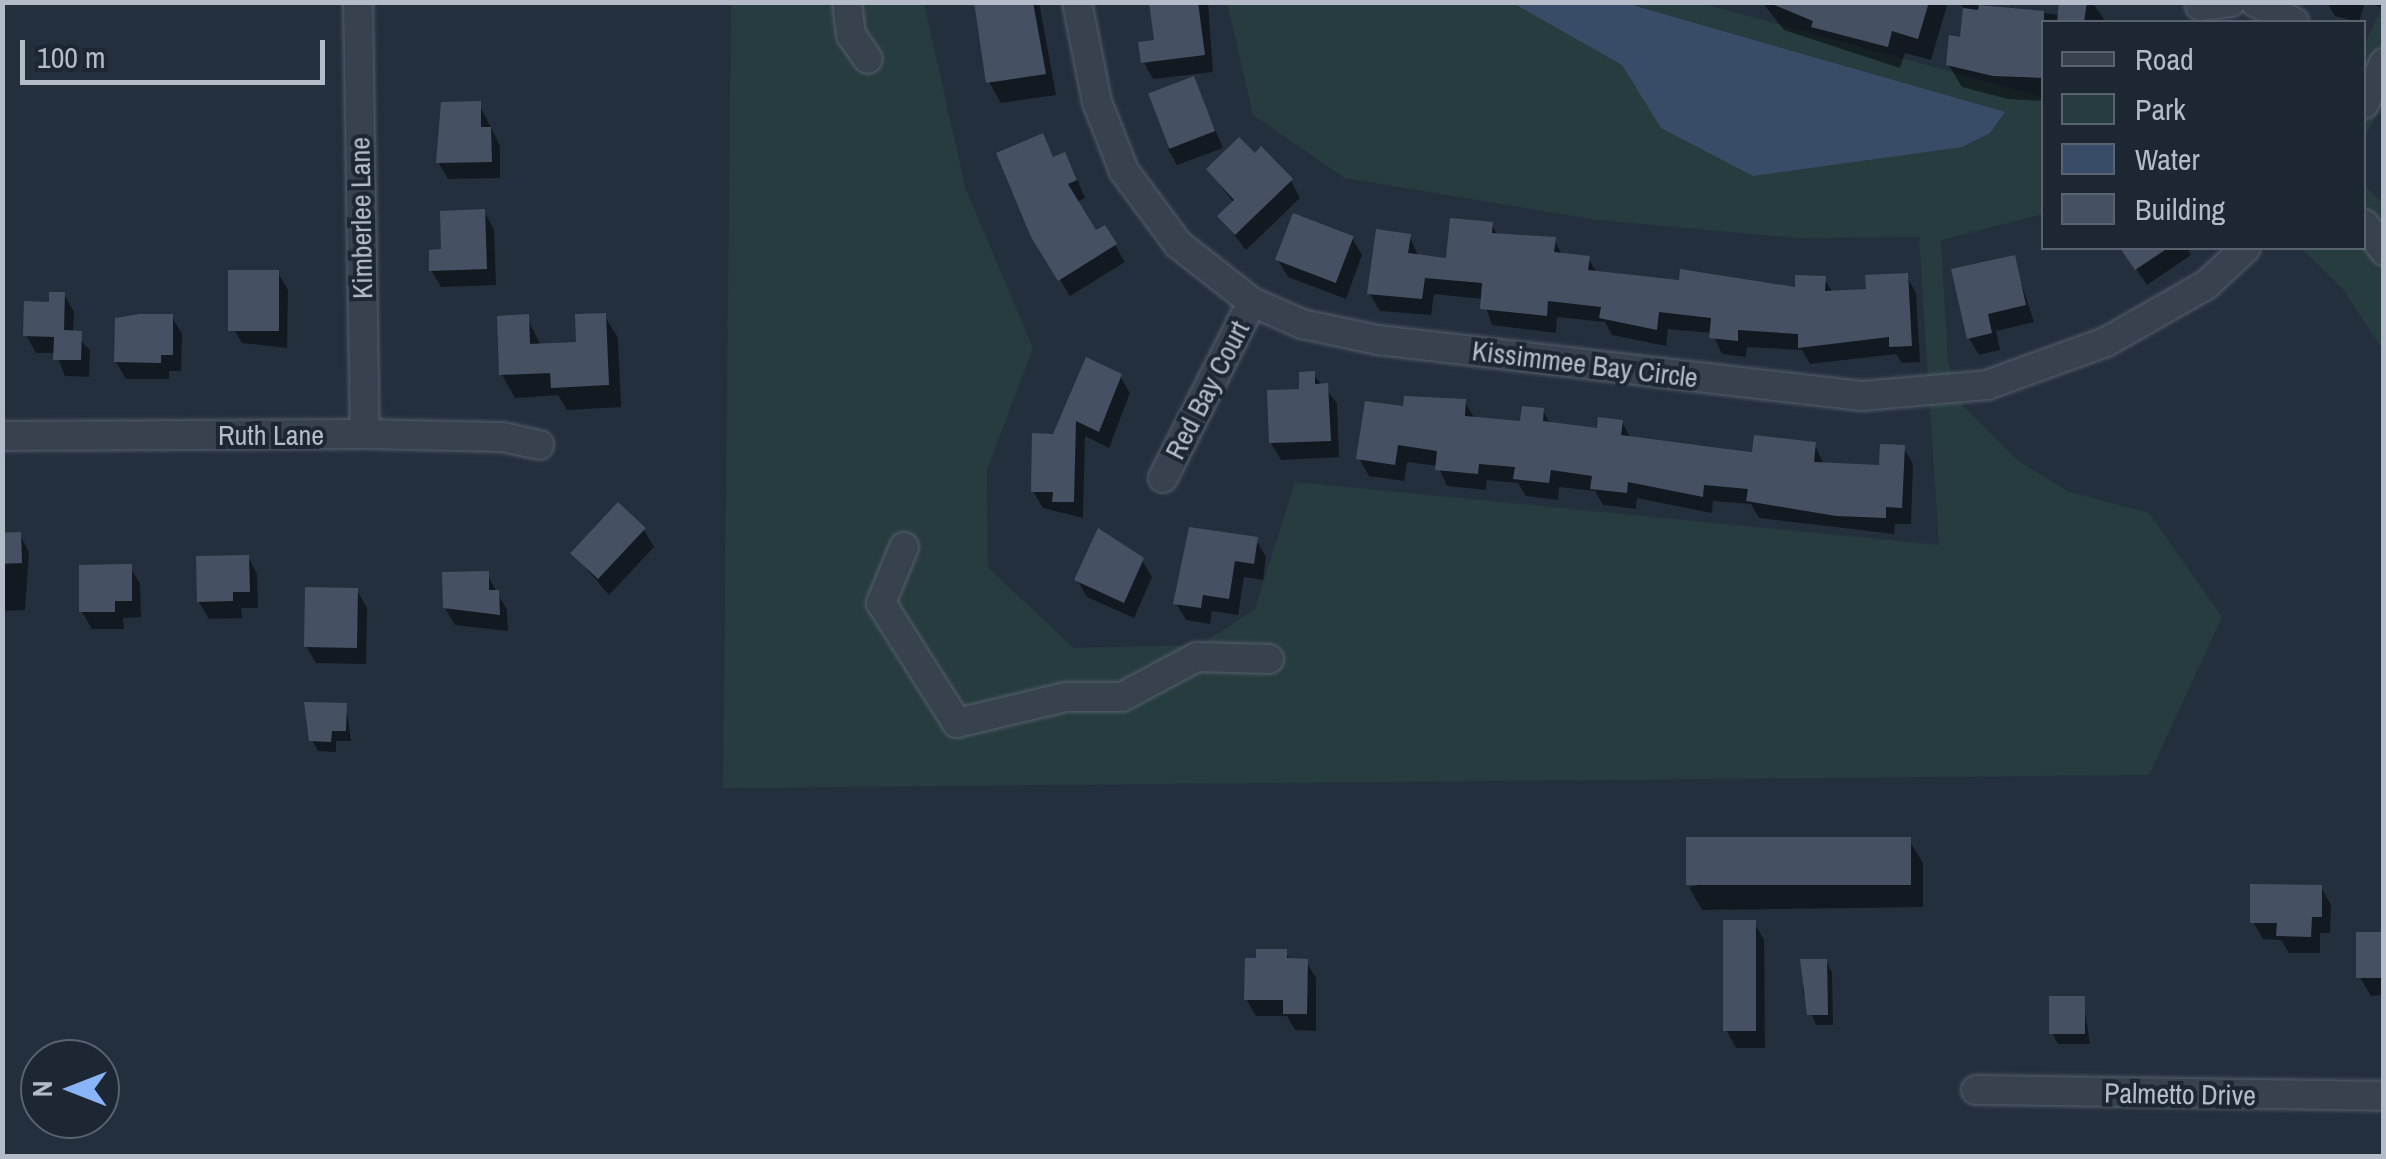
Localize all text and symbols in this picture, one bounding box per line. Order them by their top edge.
scale bar [25,20,330,82]
legend [2041,20,2366,250]
text: 100 m [37,37,105,77]
text: Road [2135,39,2194,79]
text: Park [2135,89,2186,129]
street label: Kimberlee Lane [343,137,379,299]
text: Water [2135,139,2200,179]
text: Building [2135,189,2225,229]
street label: Red Bay Court [1158,315,1256,465]
street label: Kissimmee Bay Circle [1470,333,1700,395]
street label: Ruth Lane [218,418,324,452]
north arrow [20,1039,120,1139]
street label: Palmetto Drive [2104,1076,2256,1112]
text: N [23,1081,61,1097]

